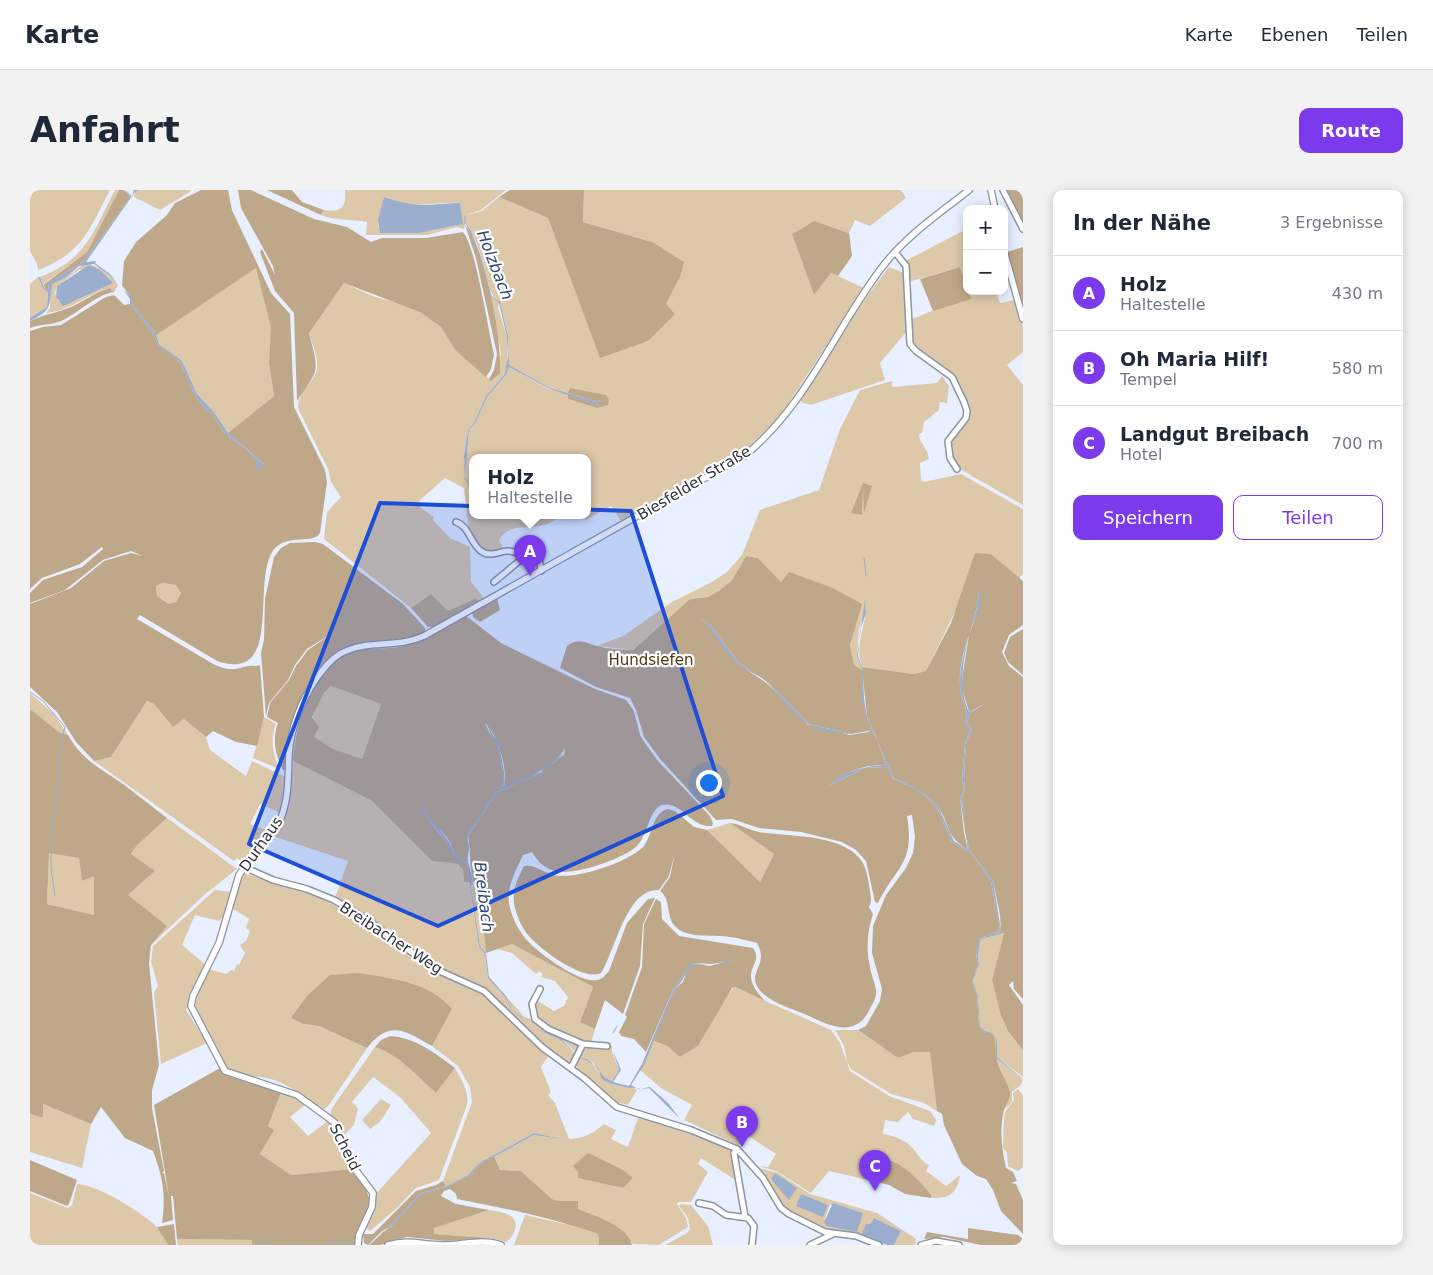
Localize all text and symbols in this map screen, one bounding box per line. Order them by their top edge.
text: Karte [25,21,99,49]
text: Karte [1185,24,1233,45]
text: Ebenen [1261,24,1329,45]
text: Teilen [1357,24,1408,45]
button: Route [1299,108,1403,153]
text: Anfahrt [30,110,180,150]
map controls [963,205,1008,295]
button: + [963,205,1008,250]
text: In der Nähe [1073,211,1211,235]
text: 3 Ergebnisse [1280,213,1383,232]
water label: Holzbach [473,227,517,303]
button: − [963,250,1008,295]
text: Holz [1120,273,1167,295]
text: A [1083,284,1095,303]
text: 430 m [1332,284,1383,303]
text: Haltestelle [1120,295,1206,314]
text: Oh Maria Hilf! [1120,348,1269,370]
text: B [1083,359,1095,378]
text: 580 m [1332,359,1383,378]
text: Tempel [1120,370,1177,389]
text: Landgut Breibach [1120,423,1309,445]
text: C [1083,434,1095,453]
text: 700 m [1332,434,1383,453]
street label: Biesfelder Straße [634,442,754,524]
text: Hotel [1120,445,1162,464]
popup [469,454,591,519]
text: Holz [487,466,534,488]
text: Haltestelle [487,488,573,507]
button: Speichern [1073,495,1223,540]
button: Teilen [1233,495,1383,540]
pin: A [514,535,546,576]
park label: Hundsiefen [608,651,694,669]
your location [696,770,722,796]
street label: Durhaus [236,813,287,875]
water label: Breibach [470,861,498,933]
street label: Breibacher Weg [336,898,446,978]
pin: B [726,1106,758,1147]
street label: Scheid [326,1121,364,1173]
pin: C [859,1150,891,1191]

